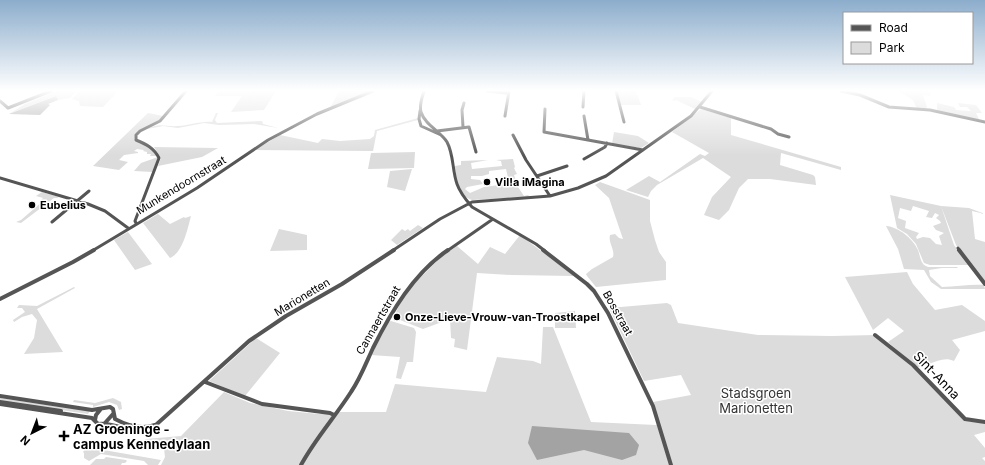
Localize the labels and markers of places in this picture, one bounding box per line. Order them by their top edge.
place label: Vil!a iMagina [495,175,565,189]
marker: Vil!a iMagina [482,177,492,187]
place label: Eubelius [40,198,86,212]
marker: Eubelius [27,200,37,210]
place label: Onze-Lieve-Vrouw-van-Troostkapel [405,310,600,324]
marker: Onze-Lieve-Vrouw-van-Troostkapel [392,312,402,322]
place label: AZ Groeninge - campus Kennedylaan [73,421,210,452]
marker: AZ Groeninge - campus Kennedylaan [58,430,70,442]

